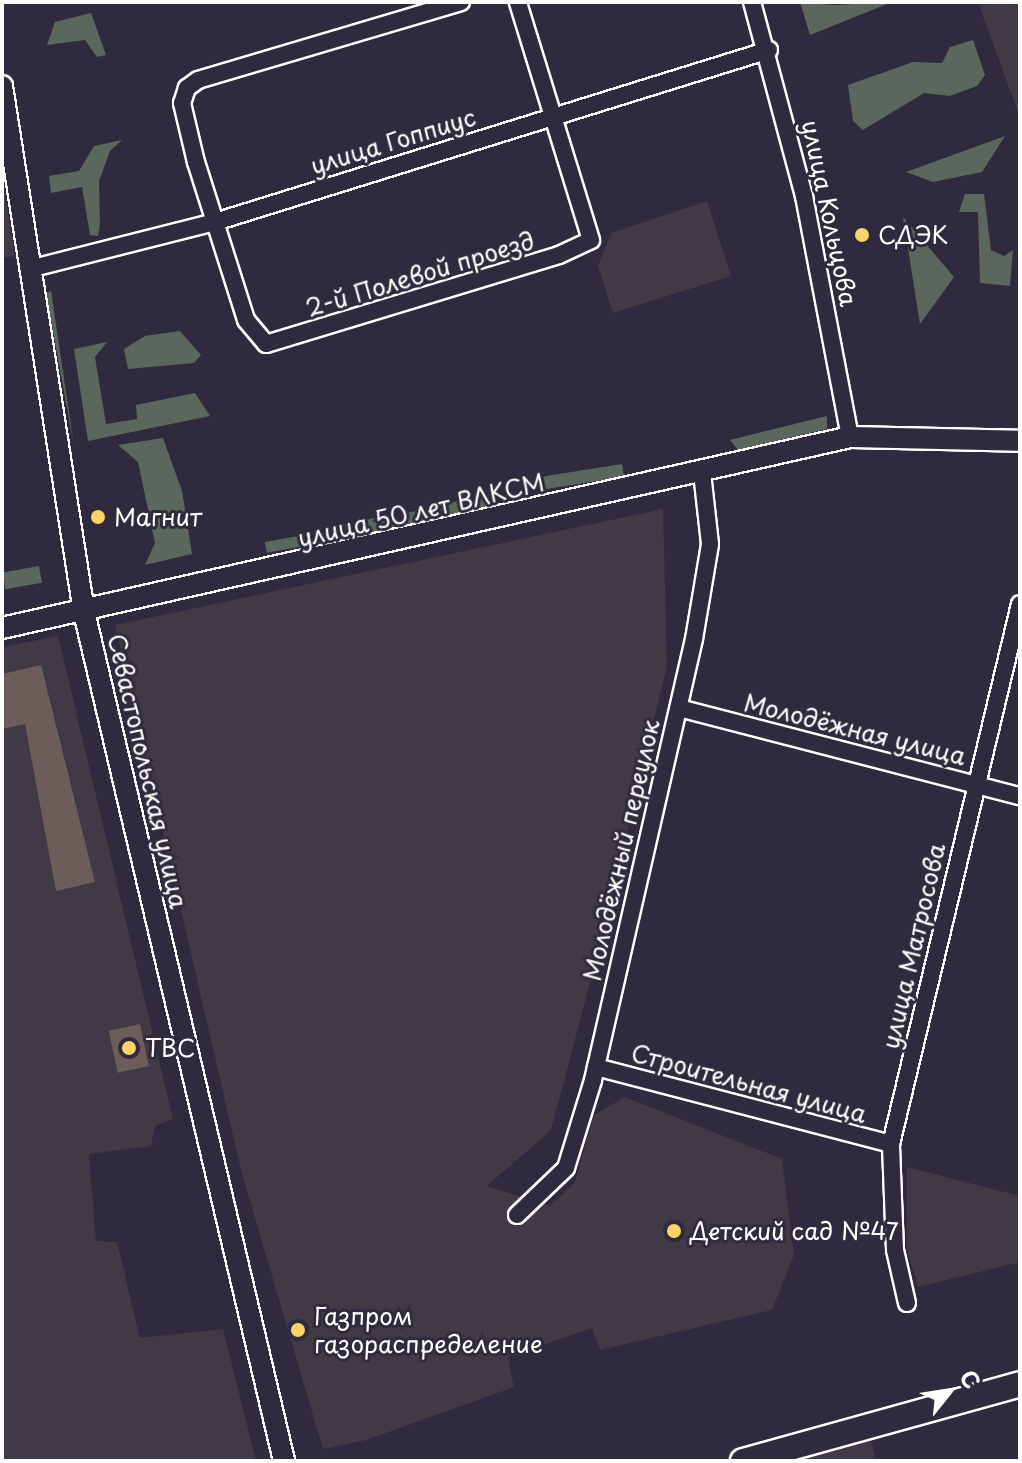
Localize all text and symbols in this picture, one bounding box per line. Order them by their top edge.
street label: улица Гоппиус [306,102,480,180]
street label: улица Кольцова [796,117,864,309]
place label: СДЭК [878,221,948,249]
street label: 2-й Полевой проезд [302,225,538,323]
marker: СДЭК [853,226,871,244]
street label: улица 50 лет ВЛКСМ [294,467,548,553]
place label: Магнит [114,503,202,531]
marker: Магнит [89,508,107,526]
street label: Севастопольская улица [102,630,194,912]
street label: Молодёжная улица [740,687,970,771]
street label: Молодёжный переулок [577,717,665,983]
street label: улица Матросова [875,840,951,1052]
place label: ТВС [145,1034,195,1062]
street label: Строительная улица [628,1038,870,1128]
marker: ТВС [120,1039,138,1057]
place label: Детский сад №47 [690,1217,901,1245]
marker: Детский сад №47 [665,1222,683,1240]
place label: Газпром газораспределение [314,1302,543,1358]
marker: Газпром газораспределение [289,1321,307,1339]
north arrow [910,1351,990,1431]
text: С [953,1363,990,1394]

